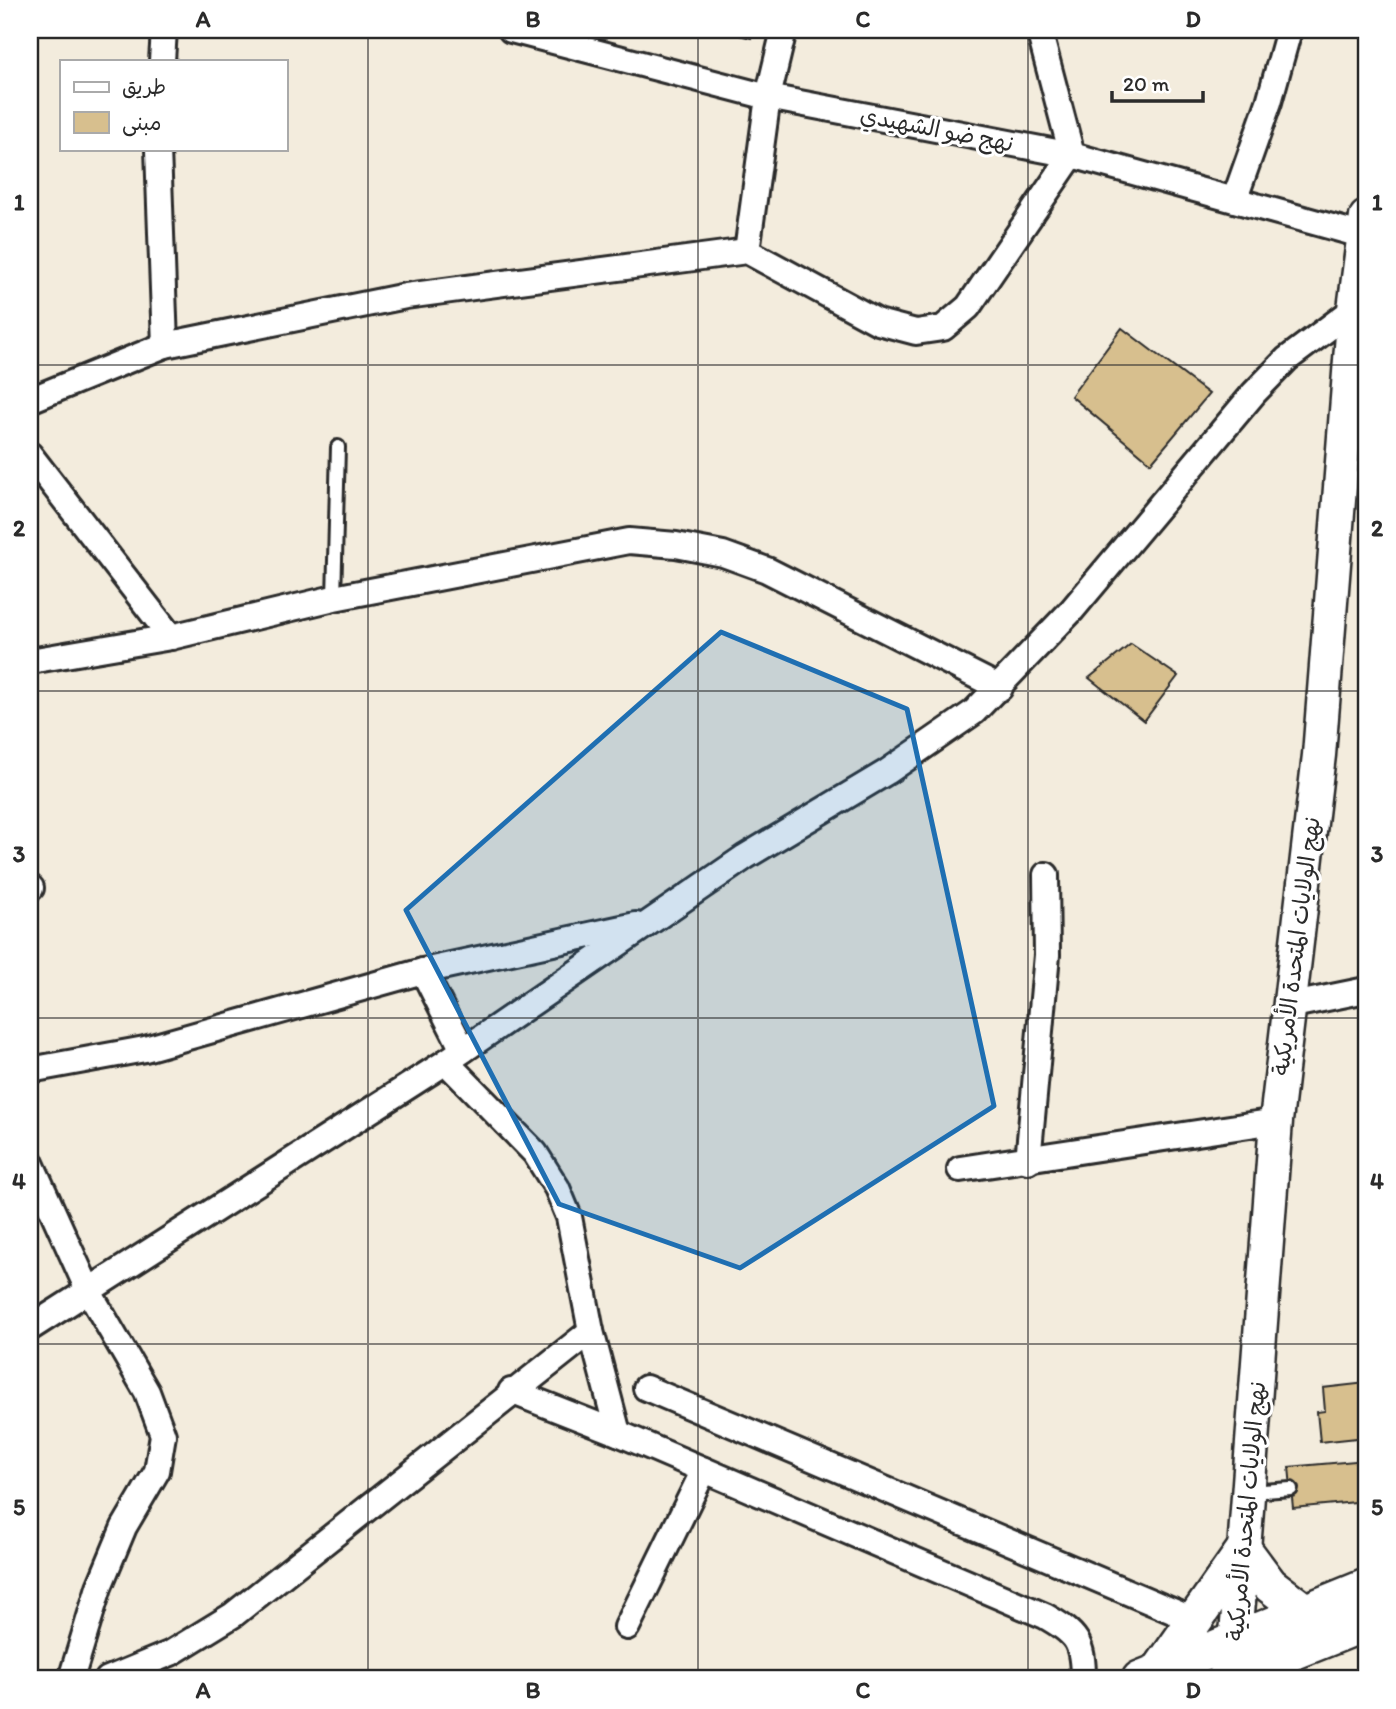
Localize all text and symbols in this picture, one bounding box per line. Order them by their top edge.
text: A [195,5,211,33]
text: B [526,5,541,33]
text: C [856,5,871,33]
text: D [1185,5,1201,33]
legend [60,60,287,150]
scale bar [1112,60,1204,104]
text: 20 m [1123,71,1170,96]
text: طريق [122,74,166,99]
street label: نهج ضو الشهيدي [857,100,1016,161]
text: مبنى [122,110,161,137]
text: 1 [14,188,25,216]
text: 1 [1372,188,1383,216]
text: 2 [13,514,26,542]
text: 2 [1371,514,1384,542]
street label: نهج الولايات المتحدة الأمريكية [1264,815,1328,1077]
text: 3 [13,840,26,868]
text: 3 [1371,840,1384,868]
text: 4 [12,1167,26,1195]
text: 4 [1370,1167,1384,1195]
street label: نهج الولايات المتحدة الأمريكية [1219,1380,1273,1642]
text: 5 [13,1493,25,1521]
text: 5 [1371,1493,1383,1521]
text: A [195,1676,211,1704]
text: B [526,1676,541,1704]
text: C [856,1676,871,1704]
text: D [1185,1676,1201,1704]

